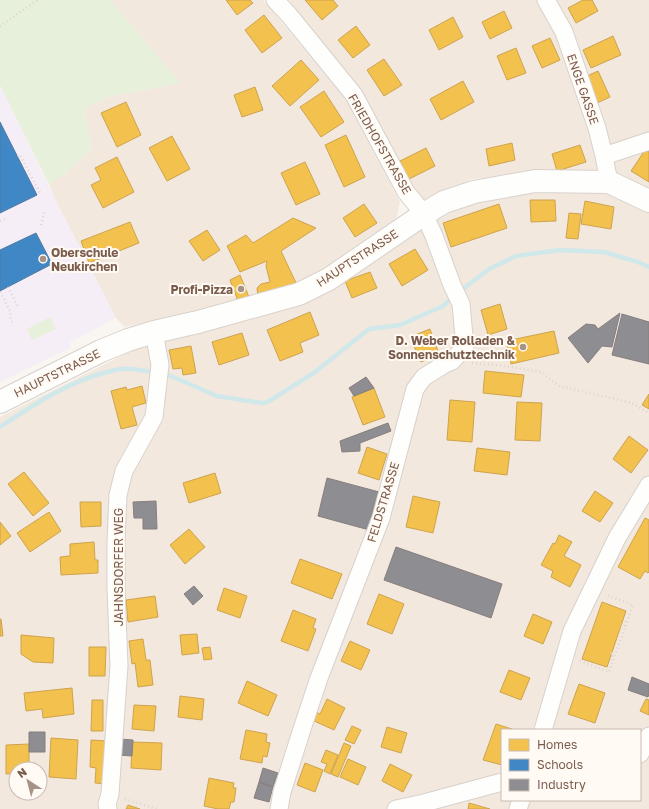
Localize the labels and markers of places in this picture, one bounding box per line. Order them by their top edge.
place label: Oberschule Neukirchen [51,245,118,274]
marker: Oberschule Neukirchen [38,254,48,264]
place label: Profi-Pizza [170,282,233,297]
marker: Profi-Pizza [236,284,246,294]
place label: D. Weber Rolladen & Sonnenschutztechnik [388,333,515,362]
marker: D. Weber Rolladen & Sonnenschutztechnik [518,342,528,352]

